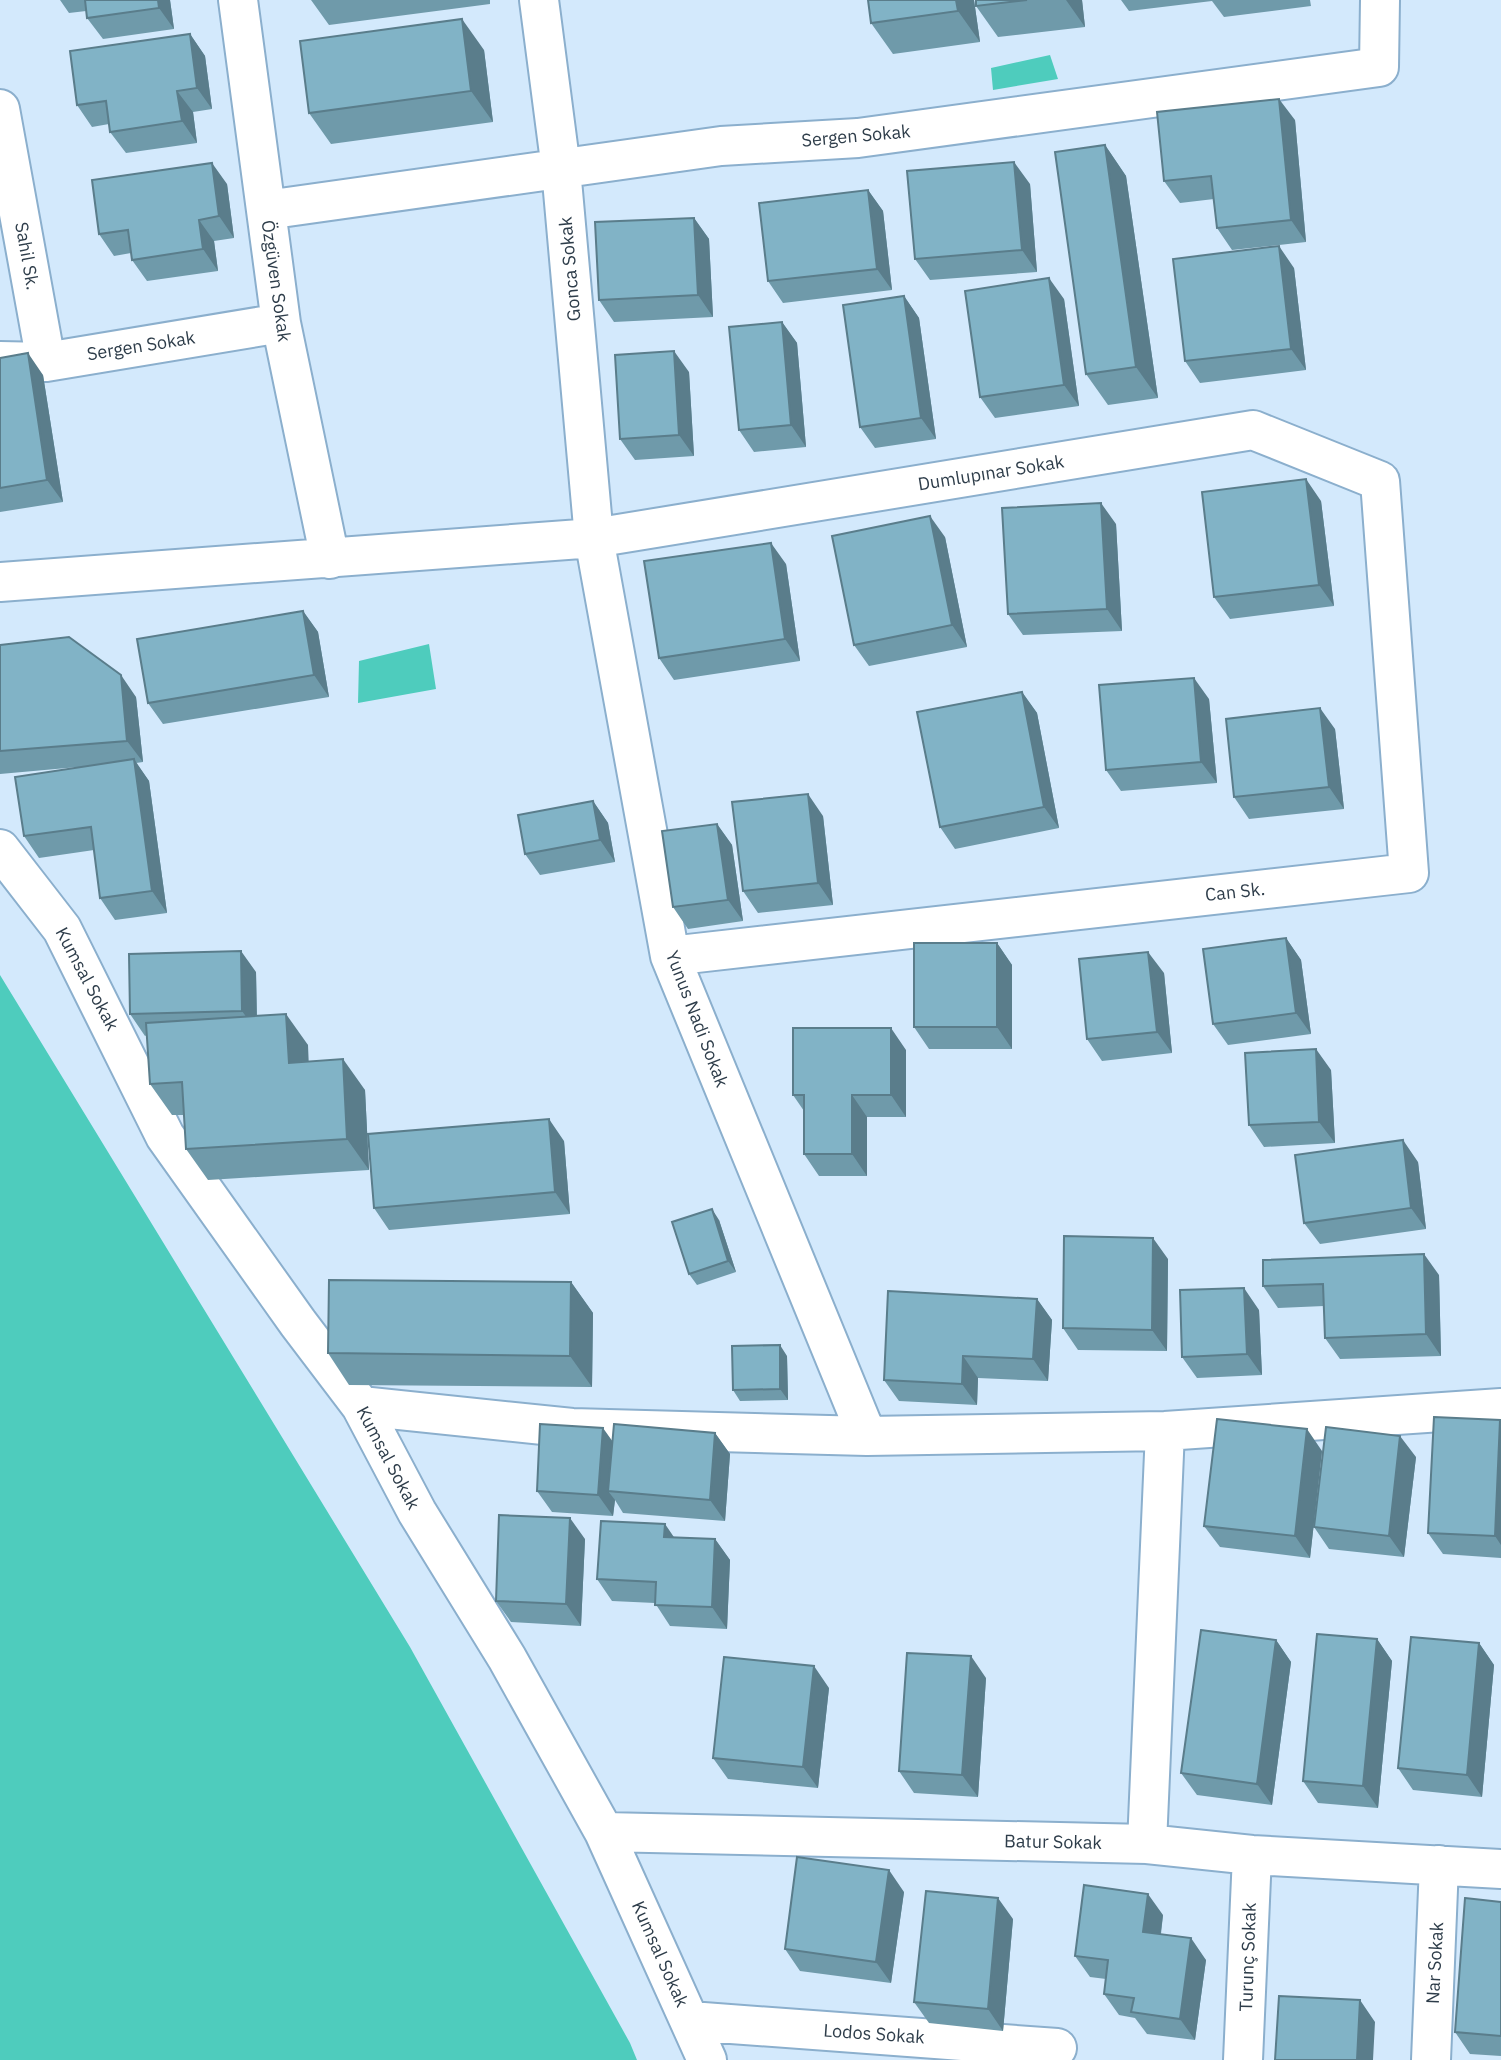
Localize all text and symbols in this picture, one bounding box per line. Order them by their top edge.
street label: Sergen Sokak [800,119,912,152]
street label: Gonca Sokak [553,215,586,322]
street label: Özgüven Sokak [257,218,297,344]
street label: Sahil Sk. [10,220,45,292]
street label: Sergen Sokak [85,326,197,365]
street label: Dumlupınar Sokak [916,450,1066,495]
street label: Can Sk. [1204,877,1266,906]
street label: Kumsal Sokak [51,923,125,1035]
street label: Yunus Nadi Sokak [661,947,734,1091]
street label: Kumsal Sokak [352,1402,426,1514]
street label: Batur Sokak [1004,1829,1103,1854]
street label: Kumsal Sokak [627,1897,694,2011]
street label: Turunç Sokak [1234,1902,1261,2012]
street label: Nar Sokak [1421,1921,1448,2005]
street label: Lodos Sokak [823,2018,926,2049]

